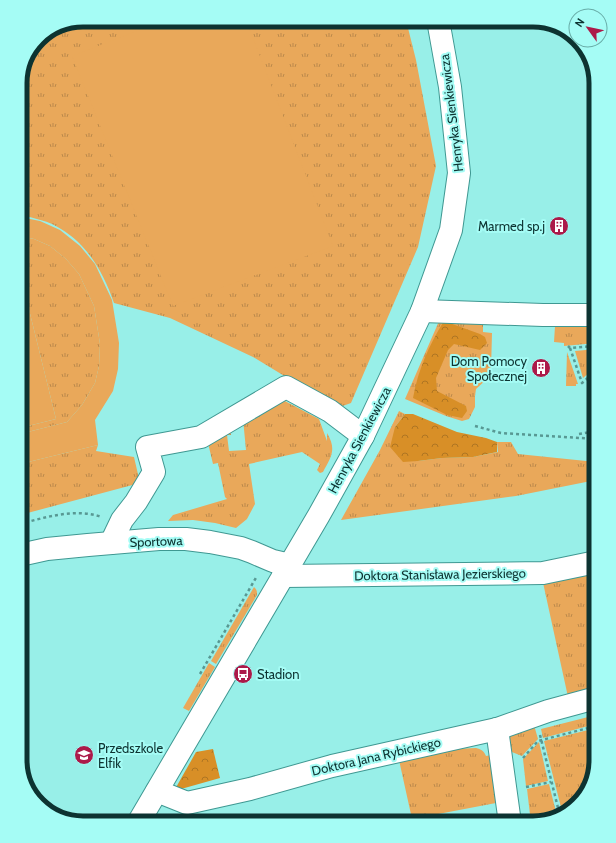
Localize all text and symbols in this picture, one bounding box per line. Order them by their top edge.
north arrow [568,8,608,48]
text: N [572,15,588,30]
street label: Henryka Sienkiewicza [436,53,466,173]
building icon: Marmed sp.j [548,215,570,237]
place label: Marmed sp.j [478,218,545,235]
place label: Dom Pomocy Społecznej [451,353,527,385]
building icon: Dom Pomocy Społecznej [530,357,552,379]
street label: Henryka Sienkiewicza [324,383,394,496]
street label: Sportowa [129,532,184,550]
street label: Doktora Stanisława Jezierskiego [354,565,526,583]
bus stop icon: Stadion [232,663,254,685]
place label: Stadion [257,666,299,682]
street label: Doktora Jana Rybickiego [310,733,442,779]
place label: Przedszkole Elfik [98,740,163,771]
school or university icon: Przedszkole Elfik [73,744,95,766]

